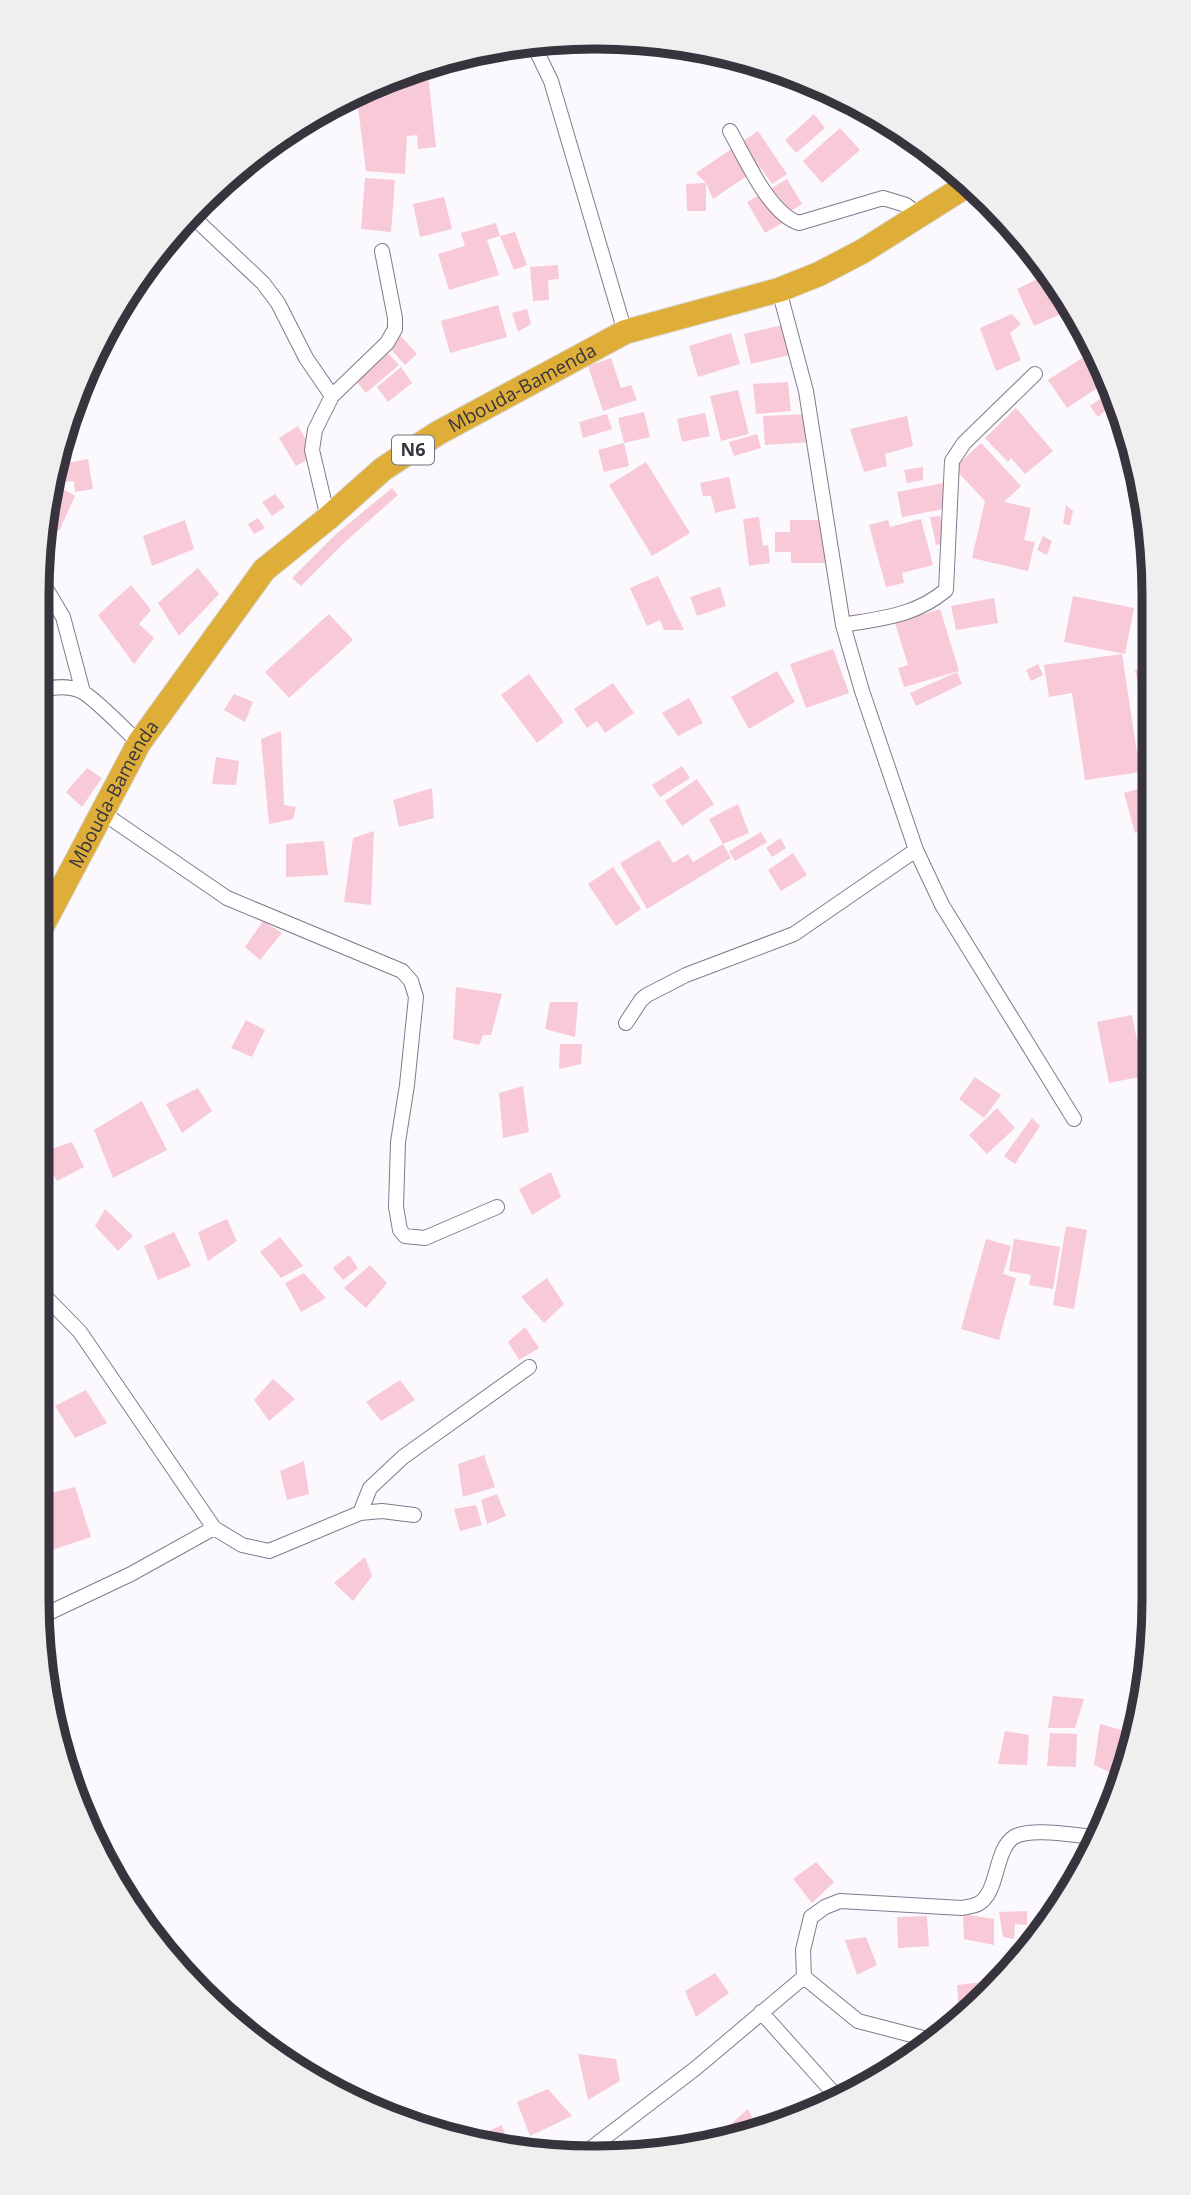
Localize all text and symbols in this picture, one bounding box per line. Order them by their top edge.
street label: Mbouda-Bamenda [443,337,601,438]
road number: N6 [392,436,434,464]
street label: Mbouda-Bamenda [62,715,164,872]

